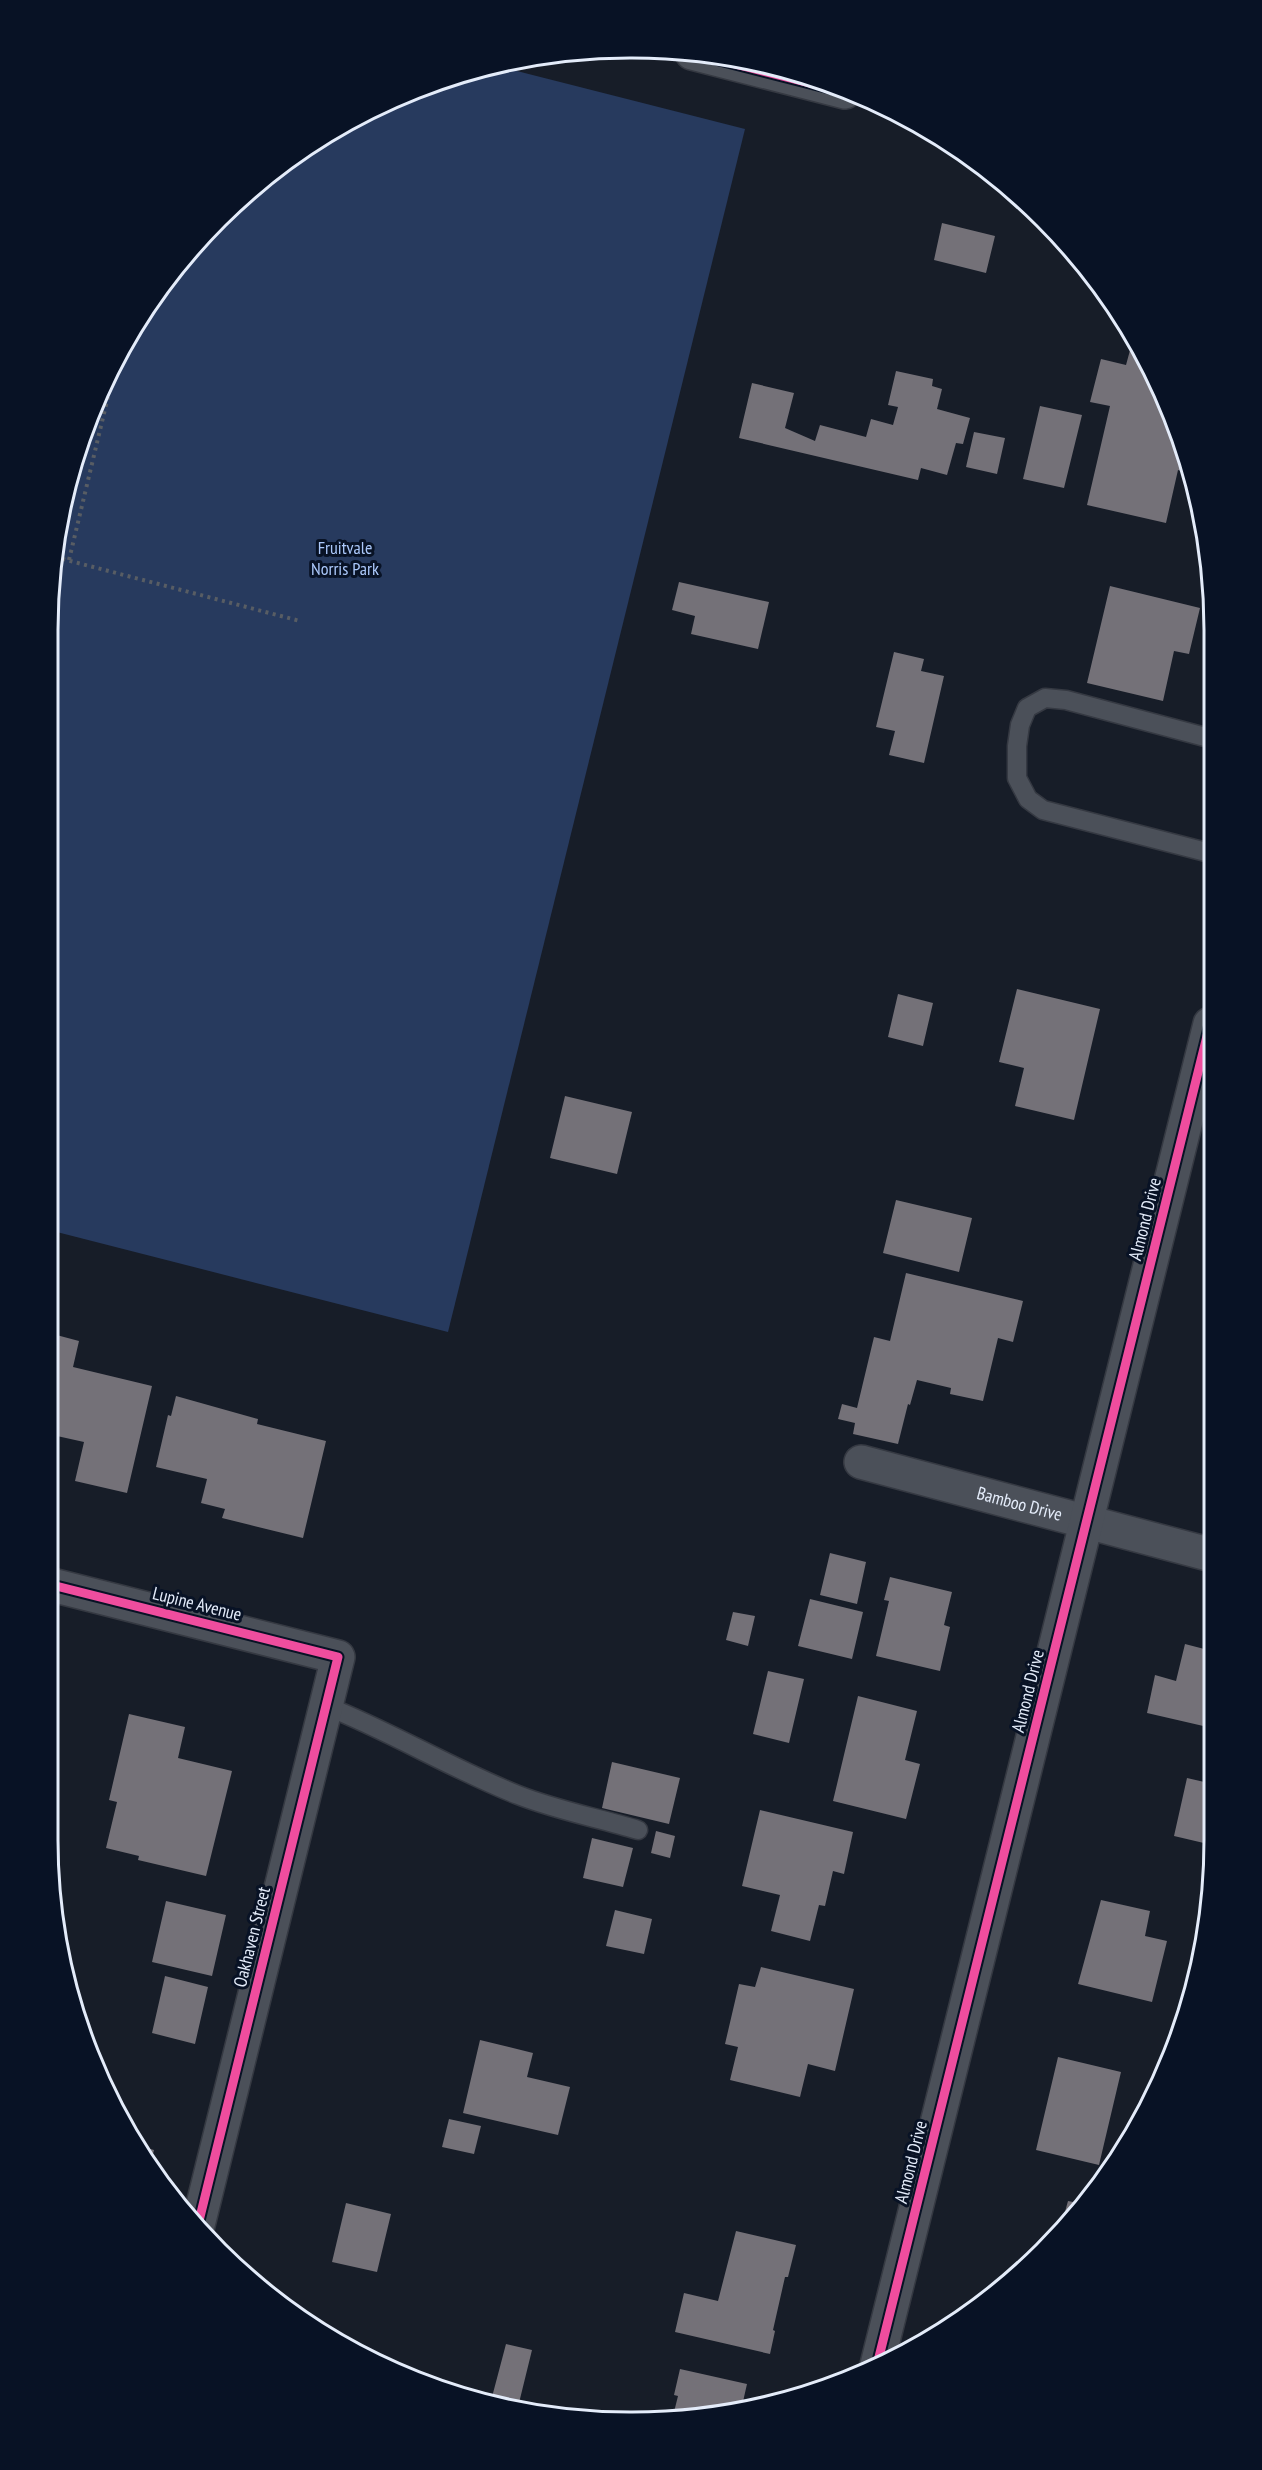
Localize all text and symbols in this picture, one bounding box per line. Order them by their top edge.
park label: Fruitvale Norris Park [311,536,379,580]
street label: Almond Drive [1123,1175,1166,1263]
street label: Bamboo Drive [975,1481,1065,1526]
street label: Lupine Avenue [150,1581,244,1626]
street label: Almond Drive [1006,1647,1049,1735]
street label: Oakhaven Street [228,1884,275,1989]
street label: Almond Drive [889,2118,932,2206]

